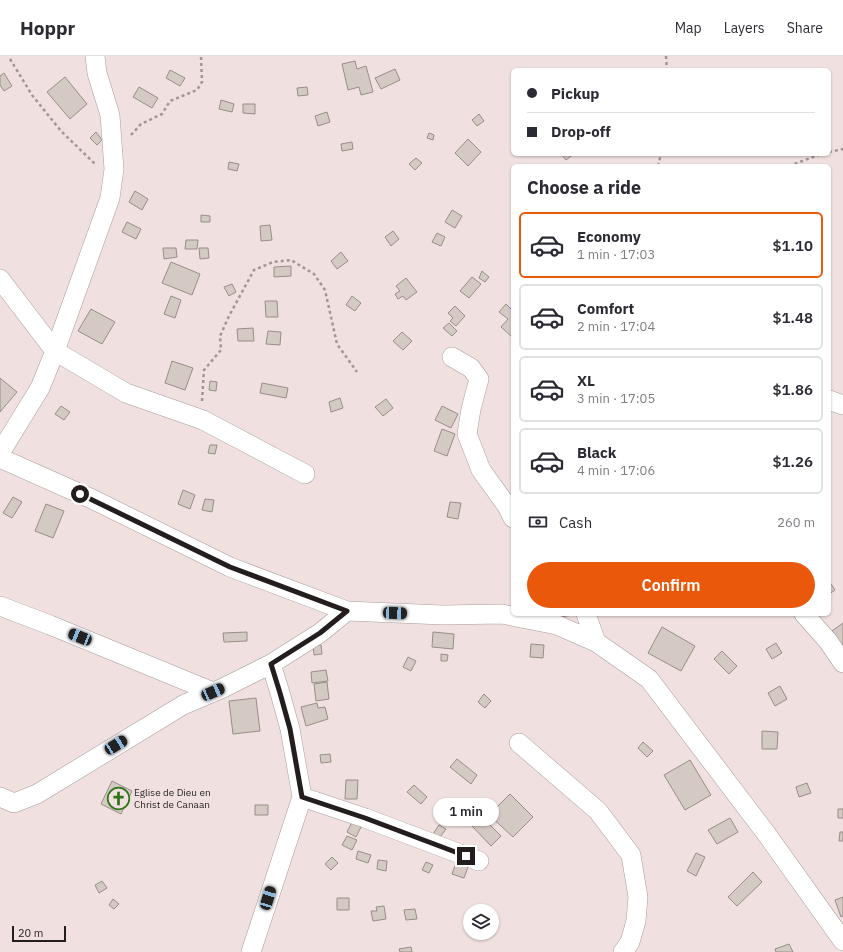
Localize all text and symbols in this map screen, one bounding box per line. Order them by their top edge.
text: Hoppr [20,16,75,40]
text: Map [675,19,702,37]
text: Layers [724,19,765,37]
text: Share [787,19,823,37]
text: Pickup [551,84,599,103]
text: Drop-off [551,122,611,141]
text: Choose a ride [527,176,641,199]
icon: car [529,227,565,263]
text: Economy [577,227,641,246]
text: $1.10 [773,236,813,255]
text: 1 min · 17:03 [577,246,655,263]
icon: car [529,299,565,335]
text: Comfort [577,299,634,318]
text: $1.48 [773,308,813,327]
text: 2 min · 17:04 [577,318,655,335]
icon: car [529,371,565,407]
text: XL [577,371,595,390]
text: $1.86 [773,380,813,399]
text: 3 min · 17:05 [577,390,655,407]
icon: car [529,443,565,479]
text: Black [577,443,617,462]
text: $1.26 [773,452,813,471]
text: 4 min · 17:06 [577,462,655,479]
route start [71,485,89,503]
icon: cash [527,511,549,533]
text: Cash [559,513,592,532]
text: 260 m [777,514,815,531]
button: Confirm [527,562,815,608]
car [383,607,407,619]
car [67,627,93,647]
car [200,682,226,702]
car [103,734,129,756]
church icon: Eglise de Dieu en Christ de Canaan [106,785,132,811]
place label: Eglise de Dieu en Christ de Canaan [134,786,211,811]
callout: 1 min [433,798,499,826]
text: 1 min [449,803,483,820]
route end [457,847,475,865]
car [259,885,277,911]
map controls [463,904,499,940]
button: layers [463,904,499,940]
scale bar [12,924,66,943]
text: 20 m [18,926,43,940]

